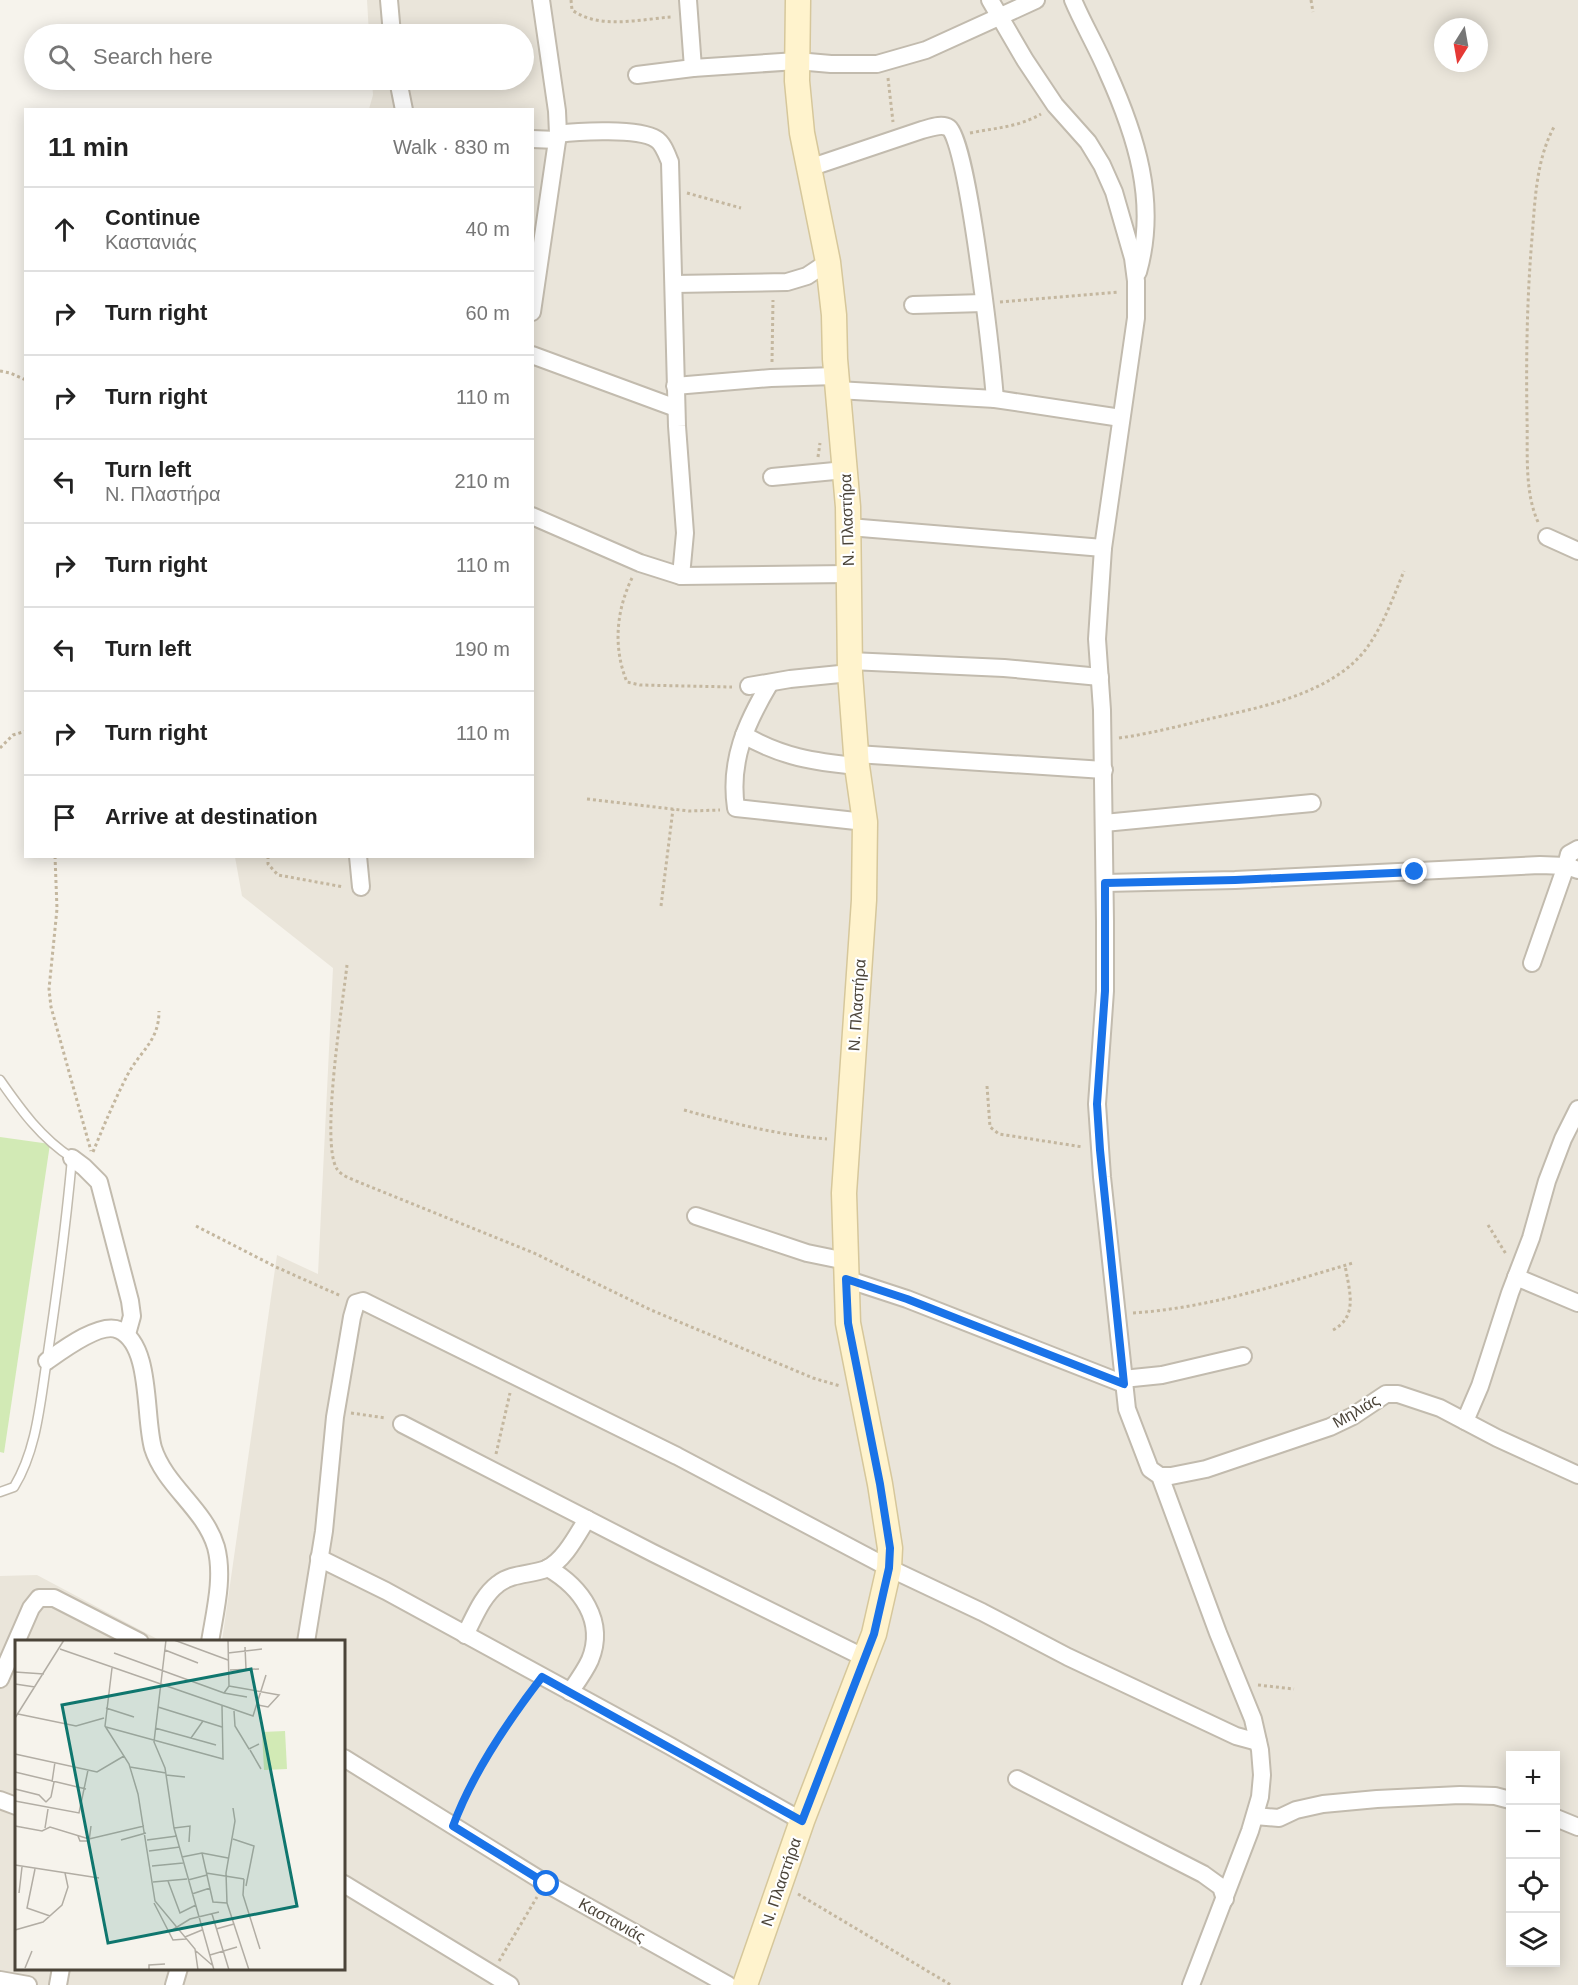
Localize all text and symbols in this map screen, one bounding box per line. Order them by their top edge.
north arrow [1434,18,1488,72]
search box [24,24,534,90]
icon: search [45,41,78,74]
text: Search here [93,44,213,69]
text: 11 min [48,132,129,162]
text: Walk · 830 m [393,136,510,158]
text: Continue [105,205,200,230]
icon: ahead [48,213,81,246]
text: 40 m [466,218,510,240]
text: Καστανιάς [105,231,197,253]
icon: right [48,297,81,330]
text: Turn right [105,300,207,325]
text: 60 m [466,302,510,324]
icon: right [48,381,81,414]
text: Turn right [105,384,207,409]
text: 110 m [456,386,510,408]
text: Turn left [105,457,191,482]
icon: left [48,465,81,498]
text: 210 m [454,470,510,492]
street label: Ν. Πλαστήρα [837,474,857,566]
text: Ν. Πλαστήρα [105,483,221,505]
icon: right [48,549,81,582]
text: Turn right [105,552,207,577]
text: 110 m [456,554,510,576]
icon: left [48,633,81,666]
text: Turn left [105,636,191,661]
text: 190 m [454,638,510,660]
icon: right [48,717,81,750]
text: Turn right [105,720,207,745]
text: 110 m [456,722,510,744]
icon: arrive [48,801,81,834]
text: Arrive at destination [105,804,318,829]
route end [1401,858,1427,884]
street label: Ν. Πλαστήρα [845,958,869,1052]
street label: Μηλιάς [1330,1391,1382,1431]
inset map [15,1640,345,1970]
map controls [1506,1751,1560,1967]
button: + [1506,1751,1560,1805]
button: − [1506,1805,1560,1859]
street label: Ν. Πλαστήρα [758,1836,804,1928]
button: locate [1506,1859,1560,1913]
route start [533,1870,559,1896]
street label: Καστανιάς [576,1895,648,1945]
button: layers [1506,1913,1560,1967]

